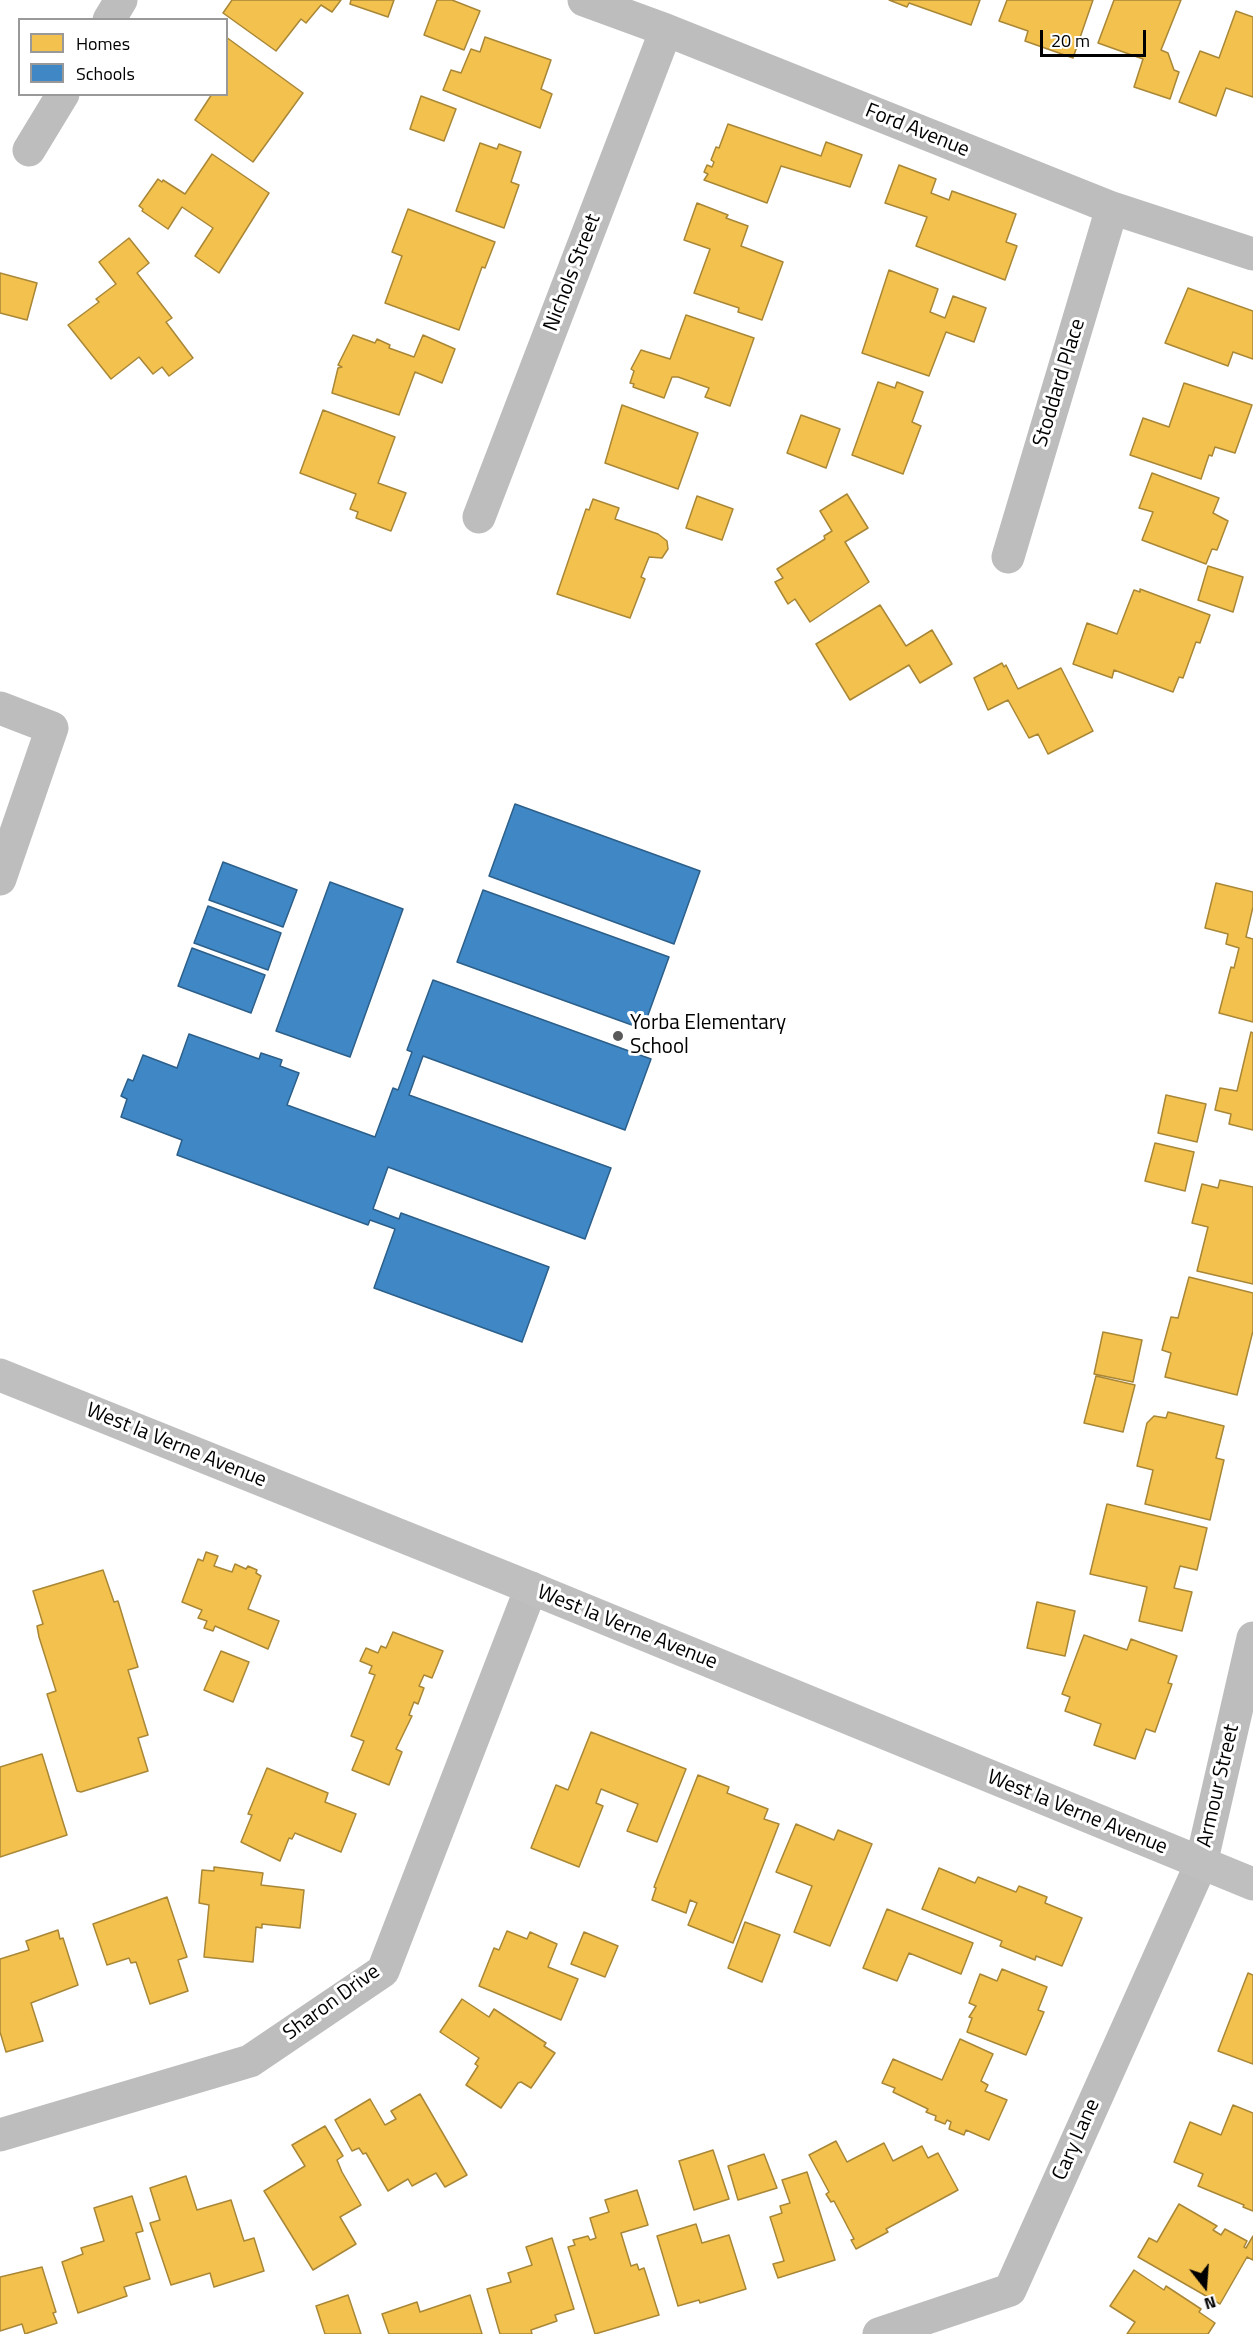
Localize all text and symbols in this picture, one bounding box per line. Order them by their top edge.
legend [18,18,228,96]
scale bar [1043,18,1150,56]
text: 20 m [1051,27,1090,54]
text: Homes [76,30,130,57]
text: Schools [76,60,135,87]
street label: Ford Avenue [861,99,973,163]
street label: Nichols Street [539,211,607,335]
street label: Stoddard Place [1029,316,1091,450]
place label: Yorba Elementary School [630,1011,786,1061]
marker: Yorba Elementary School [611,1029,625,1043]
street label: West la Verne Avenue [82,1398,270,1494]
street label: West la Verne Avenue [533,1580,721,1676]
street label: Armour Street [1193,1722,1245,1850]
street label: West la Verne Avenue [983,1765,1171,1861]
street label: Sharon Drive [279,1960,385,2046]
street label: Cary Lane [1048,2095,1106,2185]
north arrow [1175,2256,1235,2316]
text: N [1201,2290,1219,2316]

